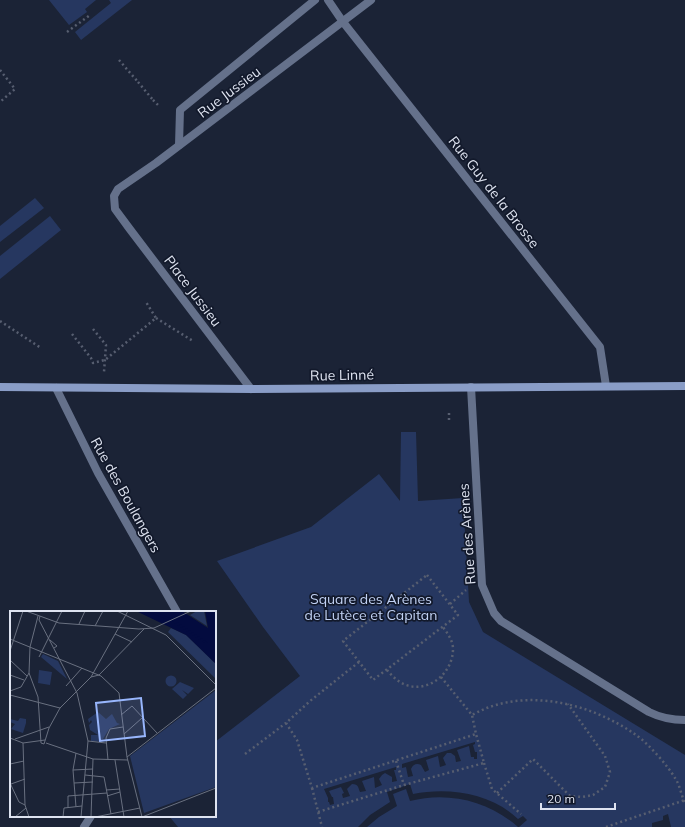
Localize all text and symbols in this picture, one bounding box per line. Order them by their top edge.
street label: Rue Jussieu [194,62,264,122]
street label: Rue Guy de la Brosse [445,132,543,252]
street label: Place Jussieu [160,252,226,330]
street label: Rue Linné [310,365,374,385]
street label: Rue des Boulangers [87,434,165,556]
street label: Rue des Arènes [454,483,480,585]
park label: Square des Arènes de Lutèce et Capitan [305,590,437,624]
inset map [10,611,216,817]
scale bar [541,785,615,811]
text: 20 m [547,791,575,806]

